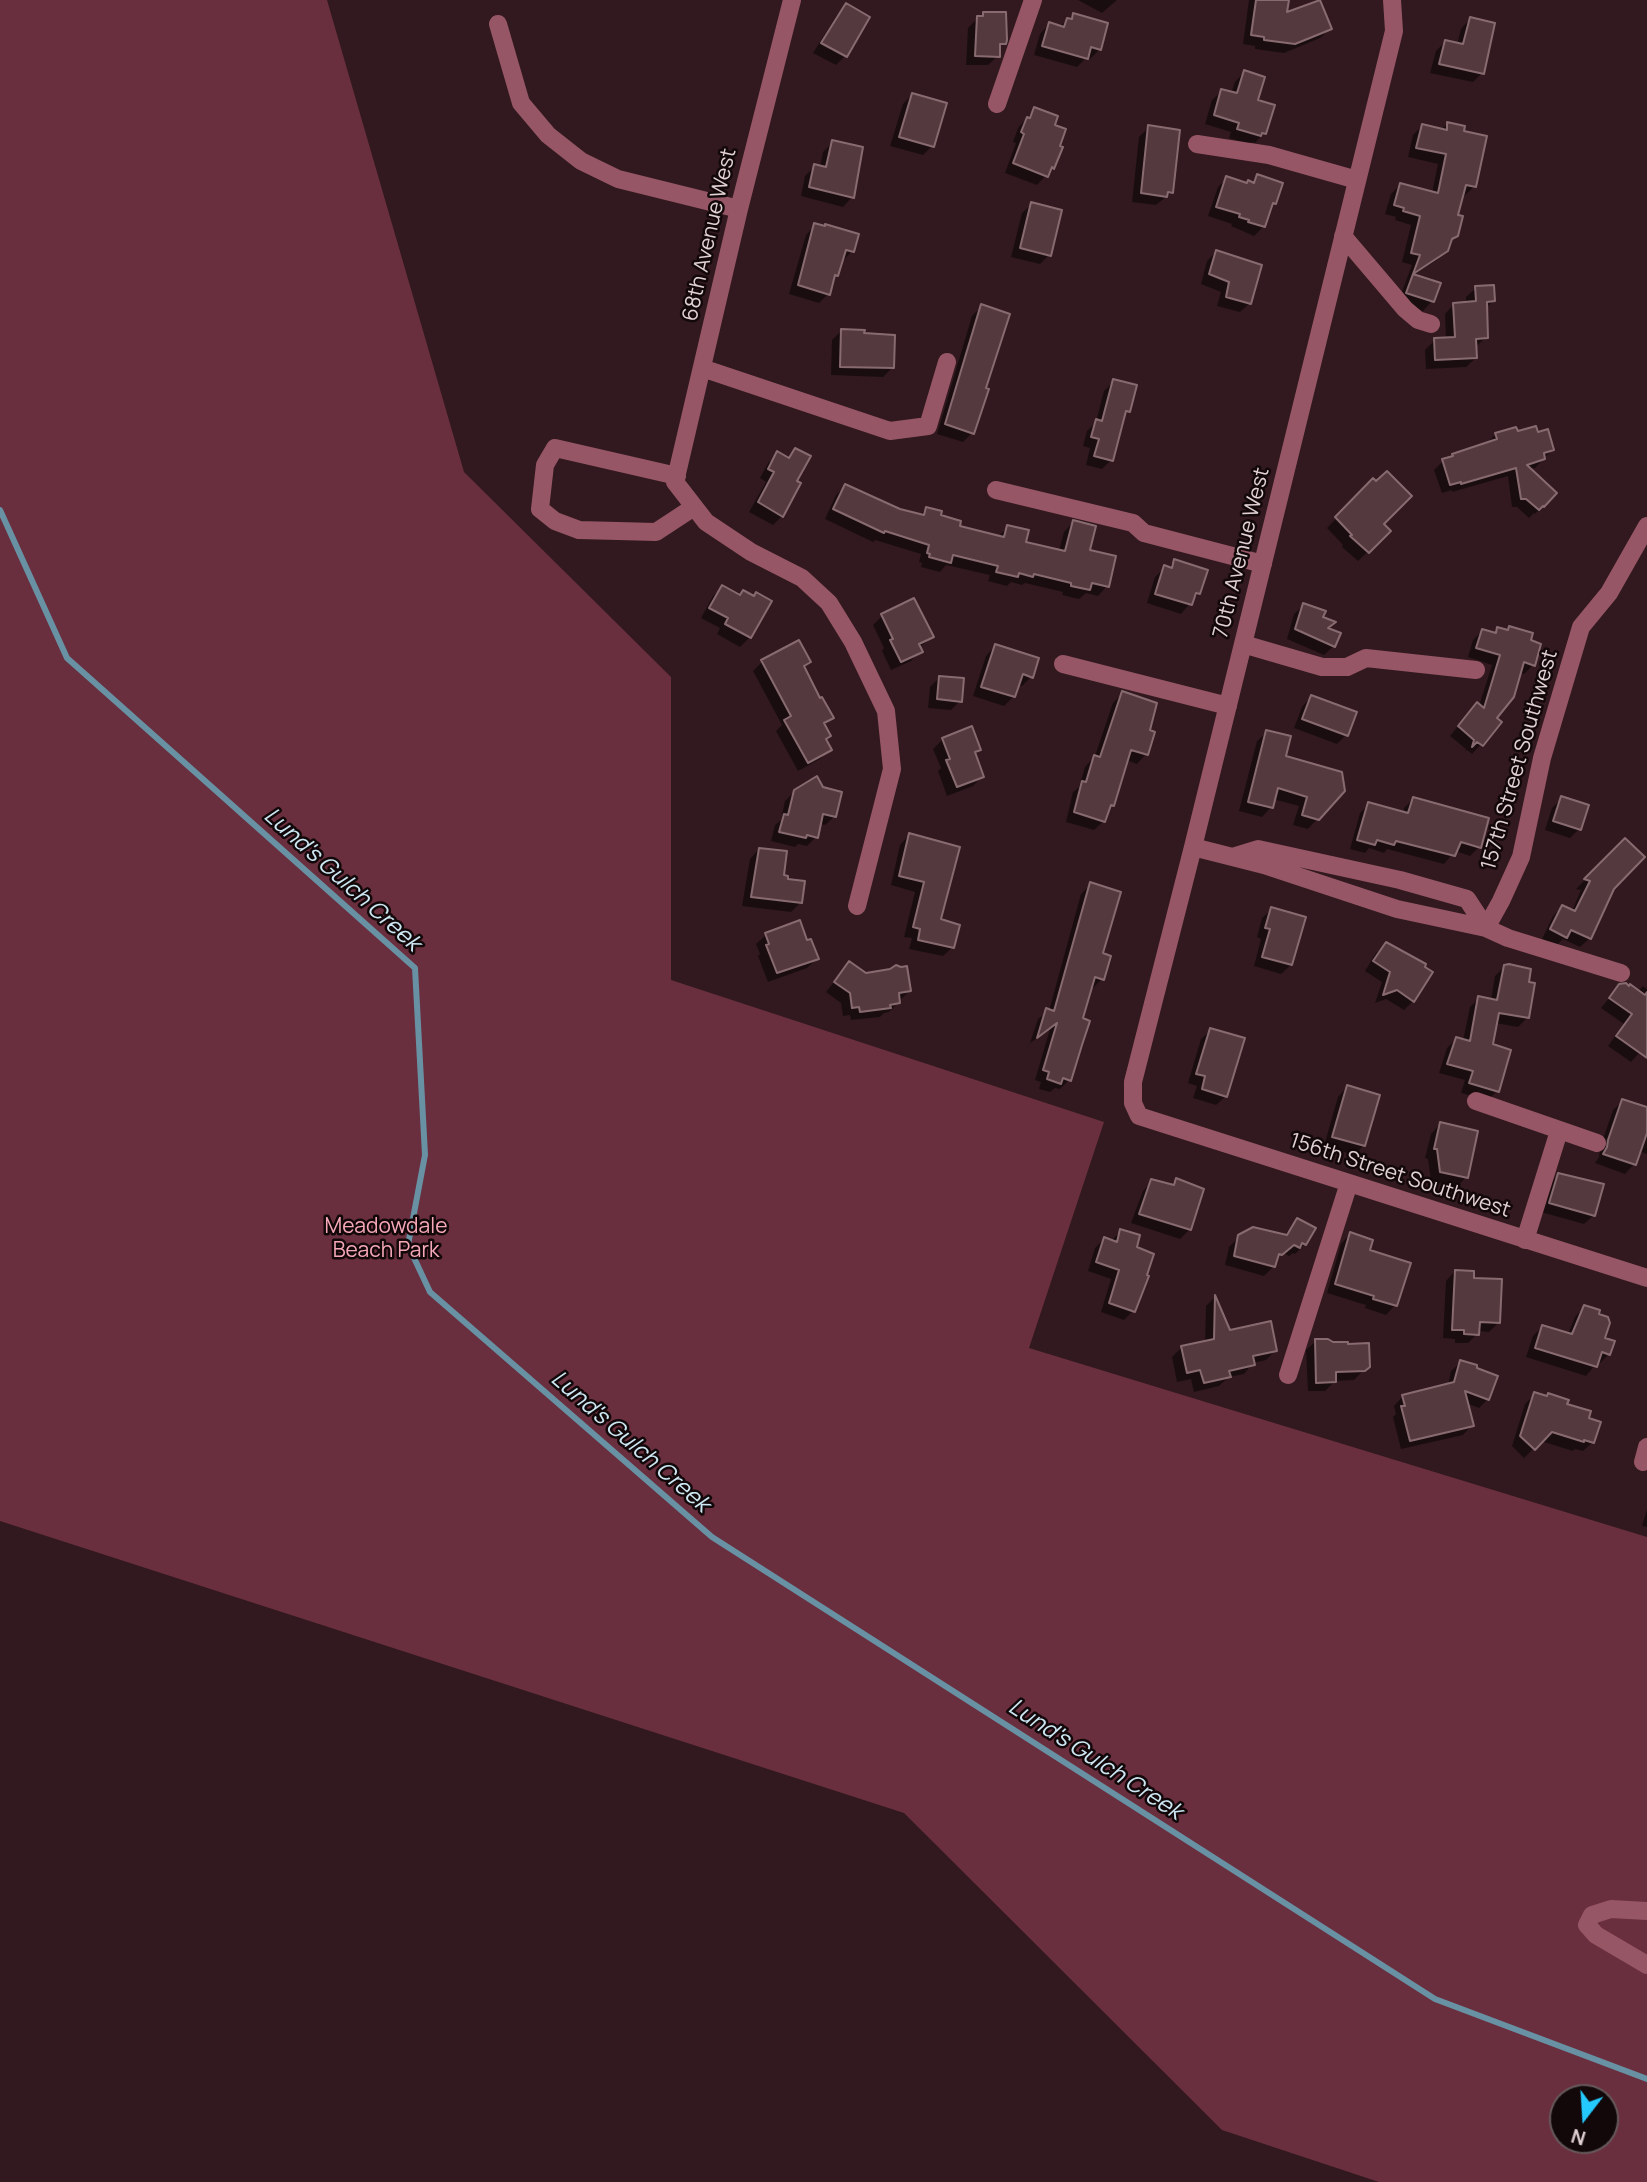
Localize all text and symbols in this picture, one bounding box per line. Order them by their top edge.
street label: 68th Avenue West [678,146,742,324]
street label: 70th Avenue West [1209,465,1275,641]
street label: 157th Street Southwest [1476,647,1564,873]
water label: Lund's Gulch Creek [258,802,426,958]
street label: 156th Street Southwest [1287,1128,1513,1224]
park label: Meadowdale Beach Park [325,1214,447,1264]
water label: Lund's Gulch Creek [545,1366,715,1518]
water label: Lund's Gulch Creek [1003,1694,1187,1826]
north arrow [1549,2084,1619,2154]
text: N [1568,2123,1589,2152]

